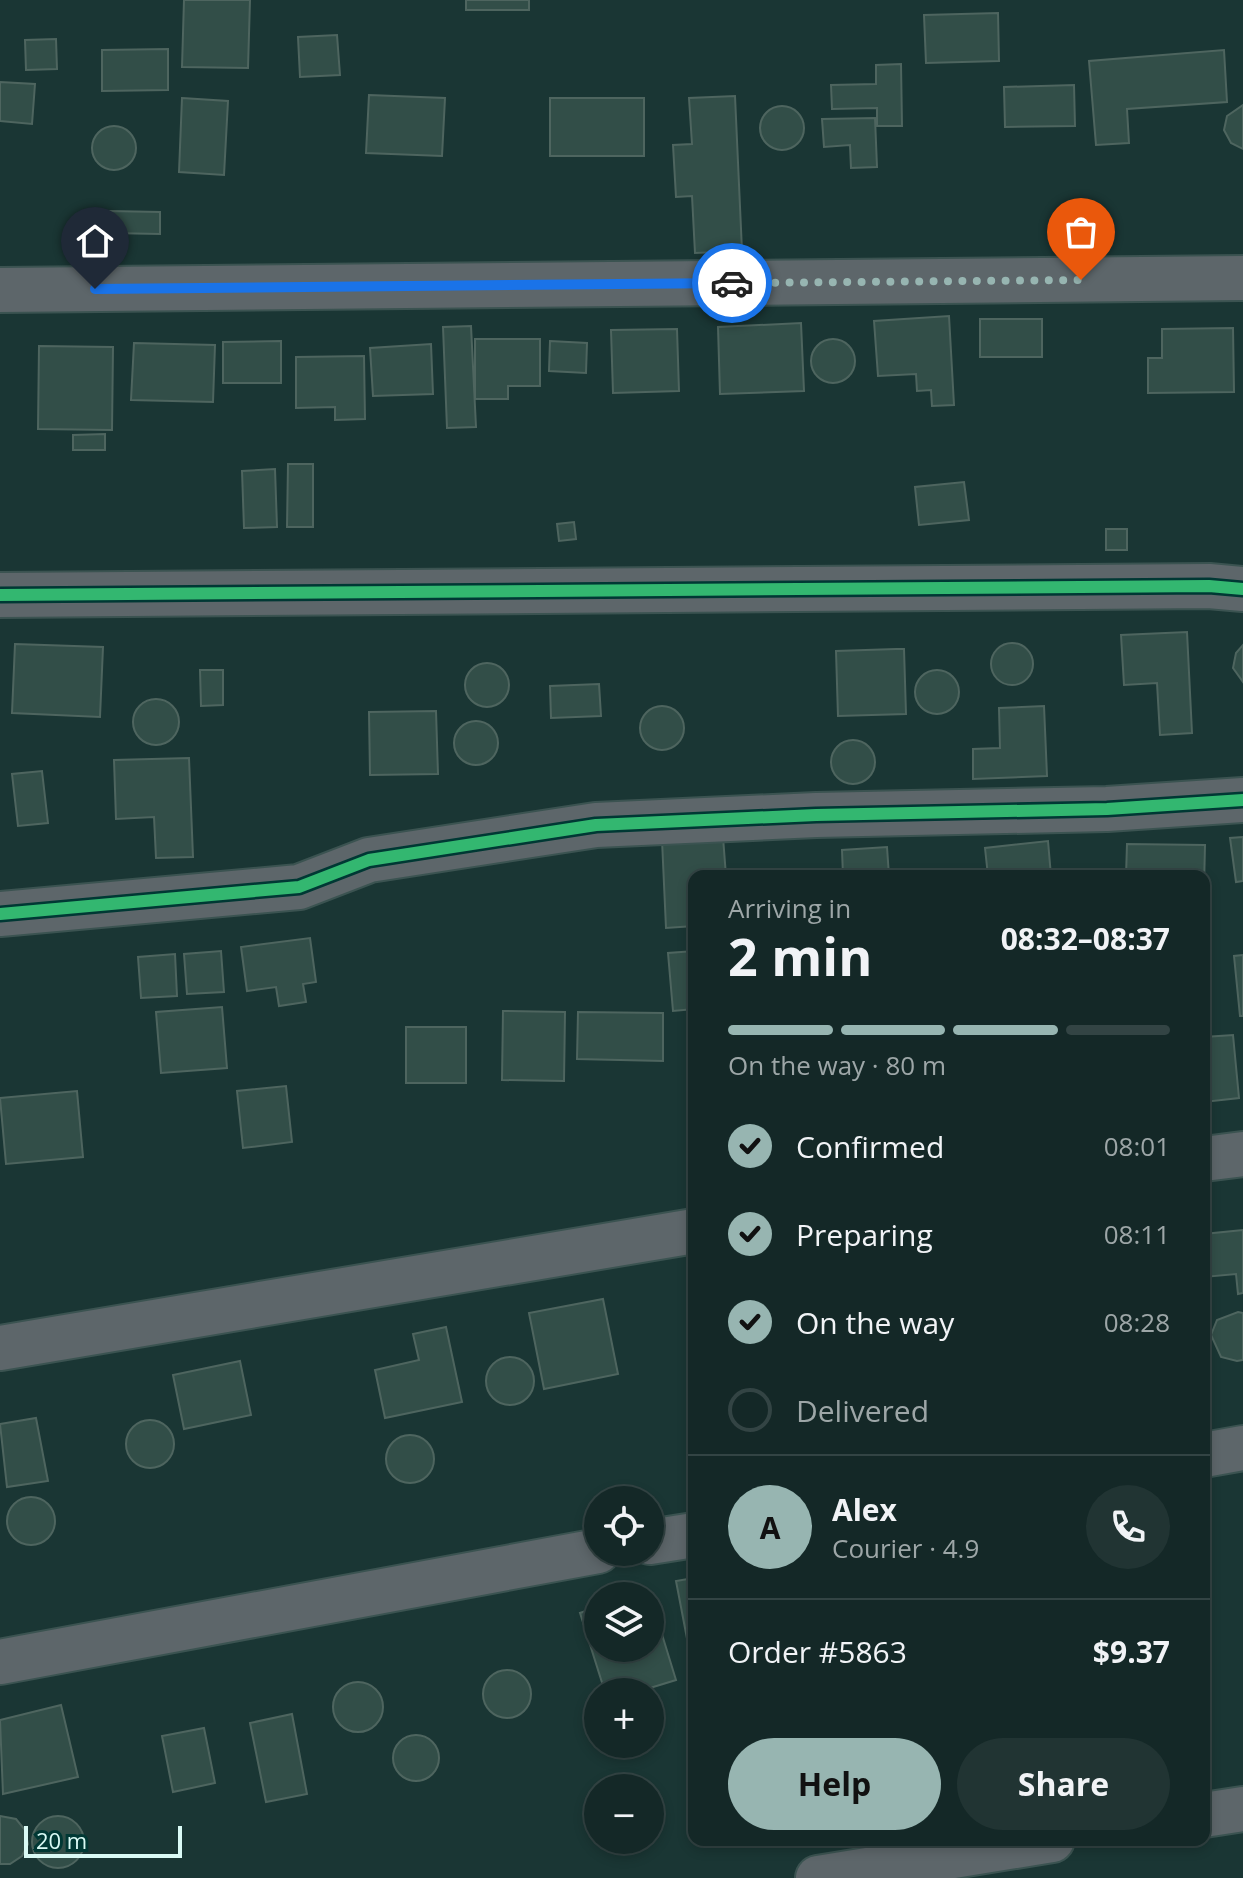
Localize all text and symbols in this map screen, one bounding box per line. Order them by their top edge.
pin [1047,198,1115,280]
pin [61,207,129,289]
icon: bag [1059,210,1103,254]
icon: home [73,219,117,263]
courier [692,243,772,323]
icon: car [710,261,754,305]
text: Arriving in [728,890,851,926]
text: 08:32–08:37 [1001,918,1170,959]
text: 2 min [728,920,872,991]
text: On the way · 80 m [728,1047,946,1083]
icon: check [728,1124,772,1168]
text: Confirmed [796,1126,944,1167]
text: 08:01 [1104,1128,1170,1164]
icon: check [728,1212,772,1256]
text: Preparing [796,1214,933,1255]
text: 08:11 [1104,1216,1170,1252]
icon: check [728,1300,772,1344]
text: On the way [796,1302,954,1343]
text: 08:28 [1104,1304,1170,1340]
text: Delivered [796,1390,929,1431]
button: phone [1086,1485,1170,1569]
map controls [584,1486,664,1854]
button: locate [584,1486,664,1566]
text: Alex [832,1489,897,1530]
text: A [760,1507,780,1548]
text: Courier · 4.9 [832,1530,979,1566]
button: layers [584,1582,664,1662]
text: Order #5863 [728,1631,907,1672]
text: $9.37 [1093,1631,1170,1672]
button: + [584,1678,664,1758]
button: Help [728,1738,941,1830]
button: Share [957,1738,1170,1830]
button: − [584,1774,664,1854]
scale bar [24,1822,182,1858]
text: 20 m [36,1825,87,1855]

